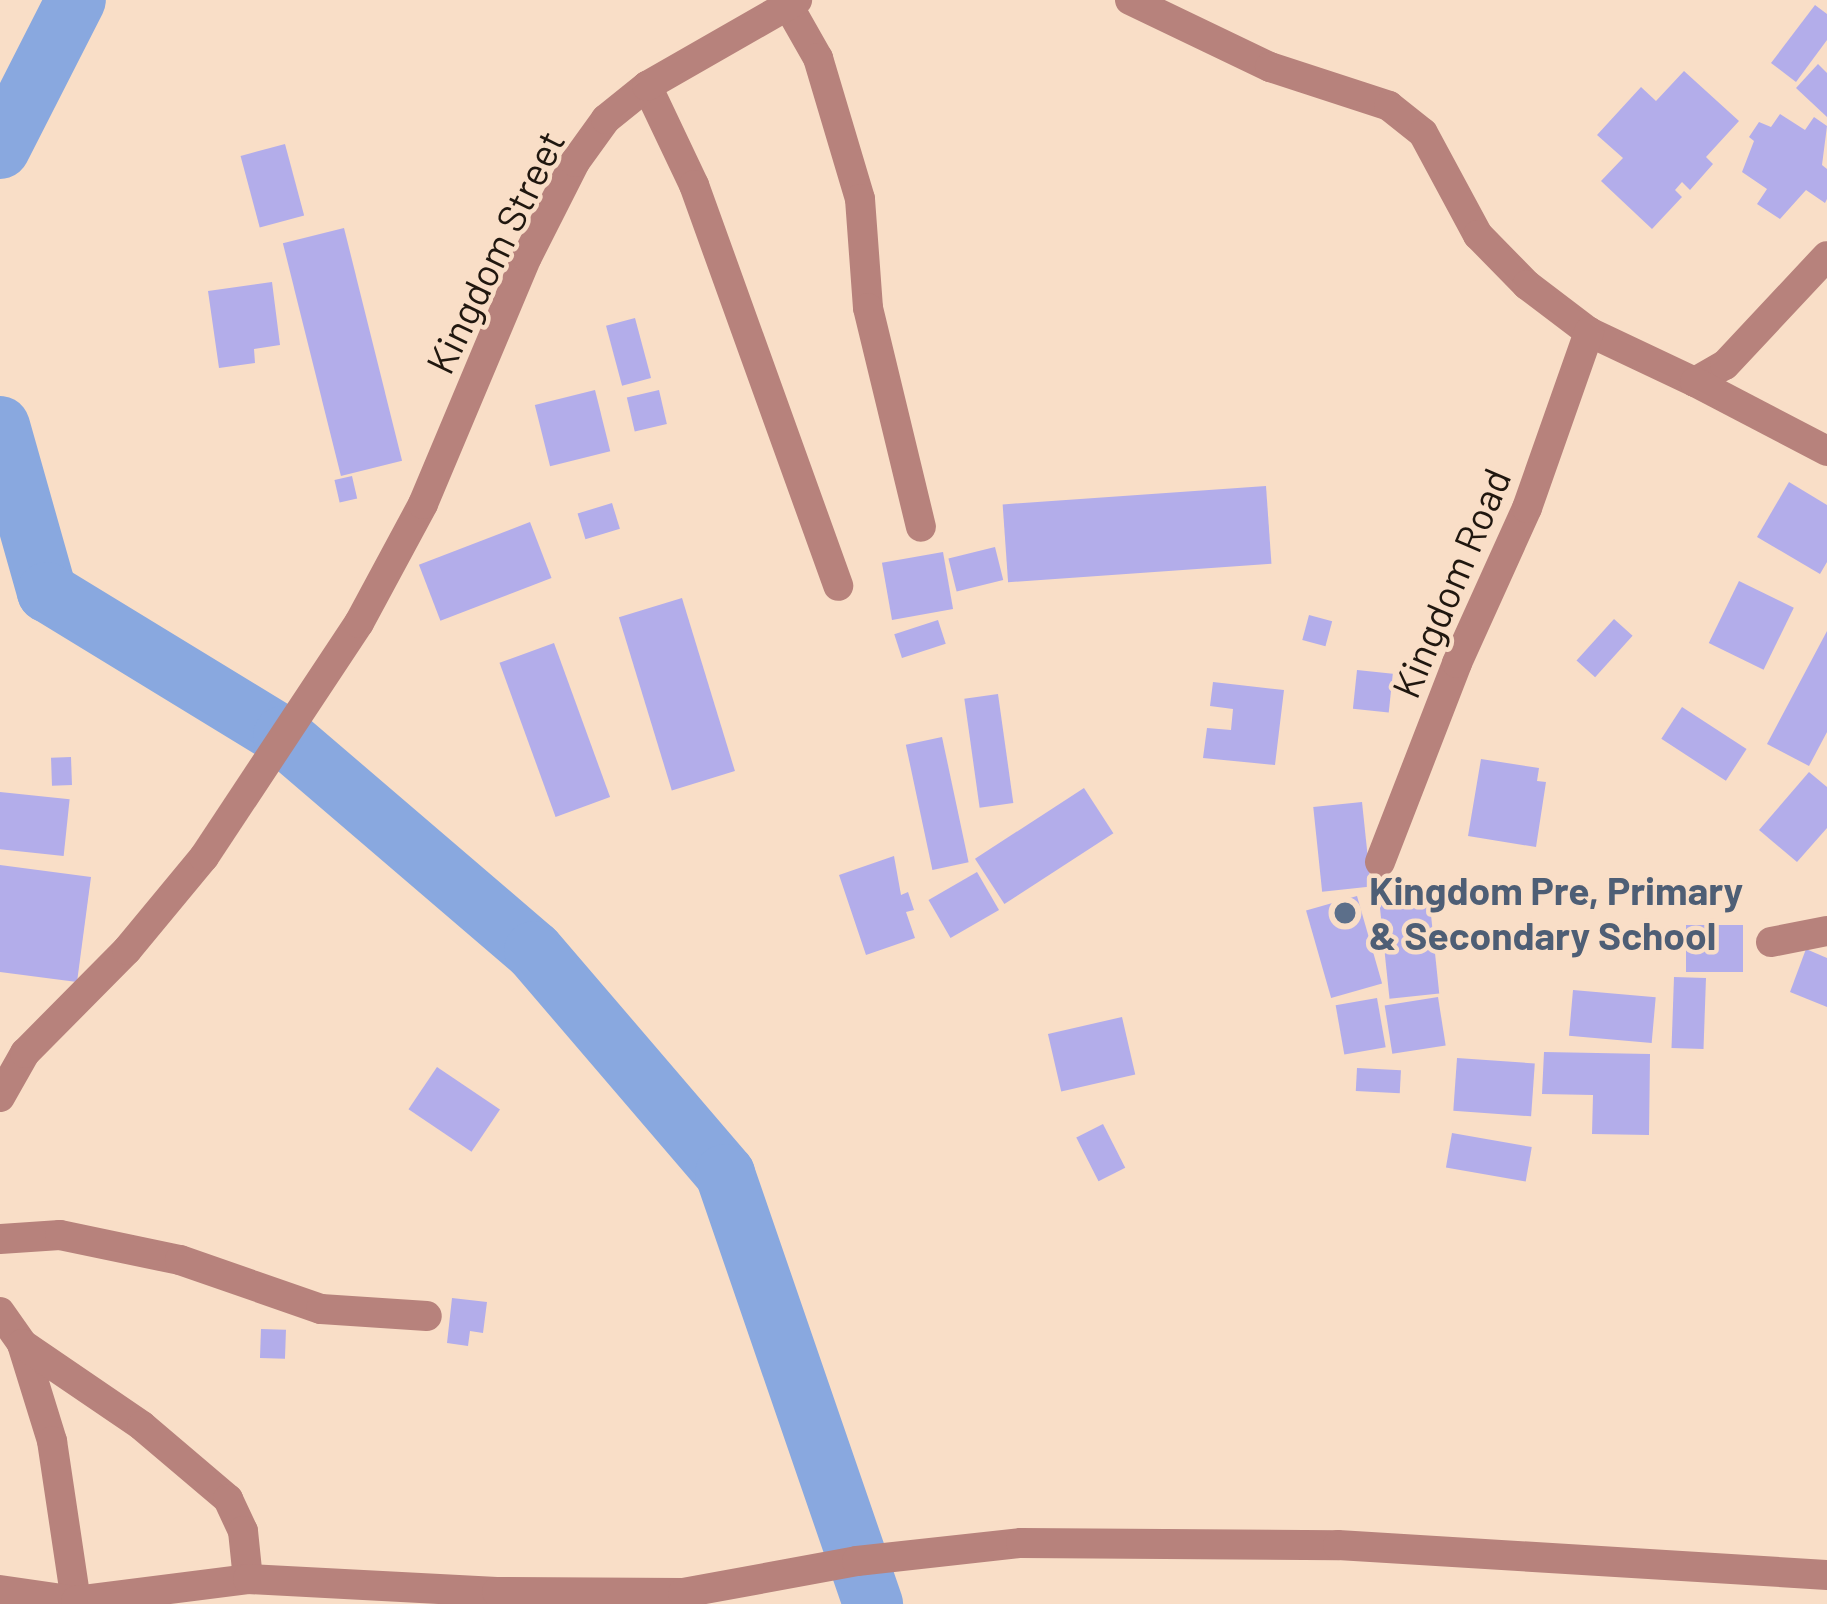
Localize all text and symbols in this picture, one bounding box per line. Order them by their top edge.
street label: Kingdom Street [416,123,574,381]
street label: Kingdom Road [1382,461,1520,705]
place label: Kingdom Pre, Primary & Secondary School [1369,868,1743,959]
marker: Kingdom Pre, Primary & Secondary School [1332,900,1358,926]

